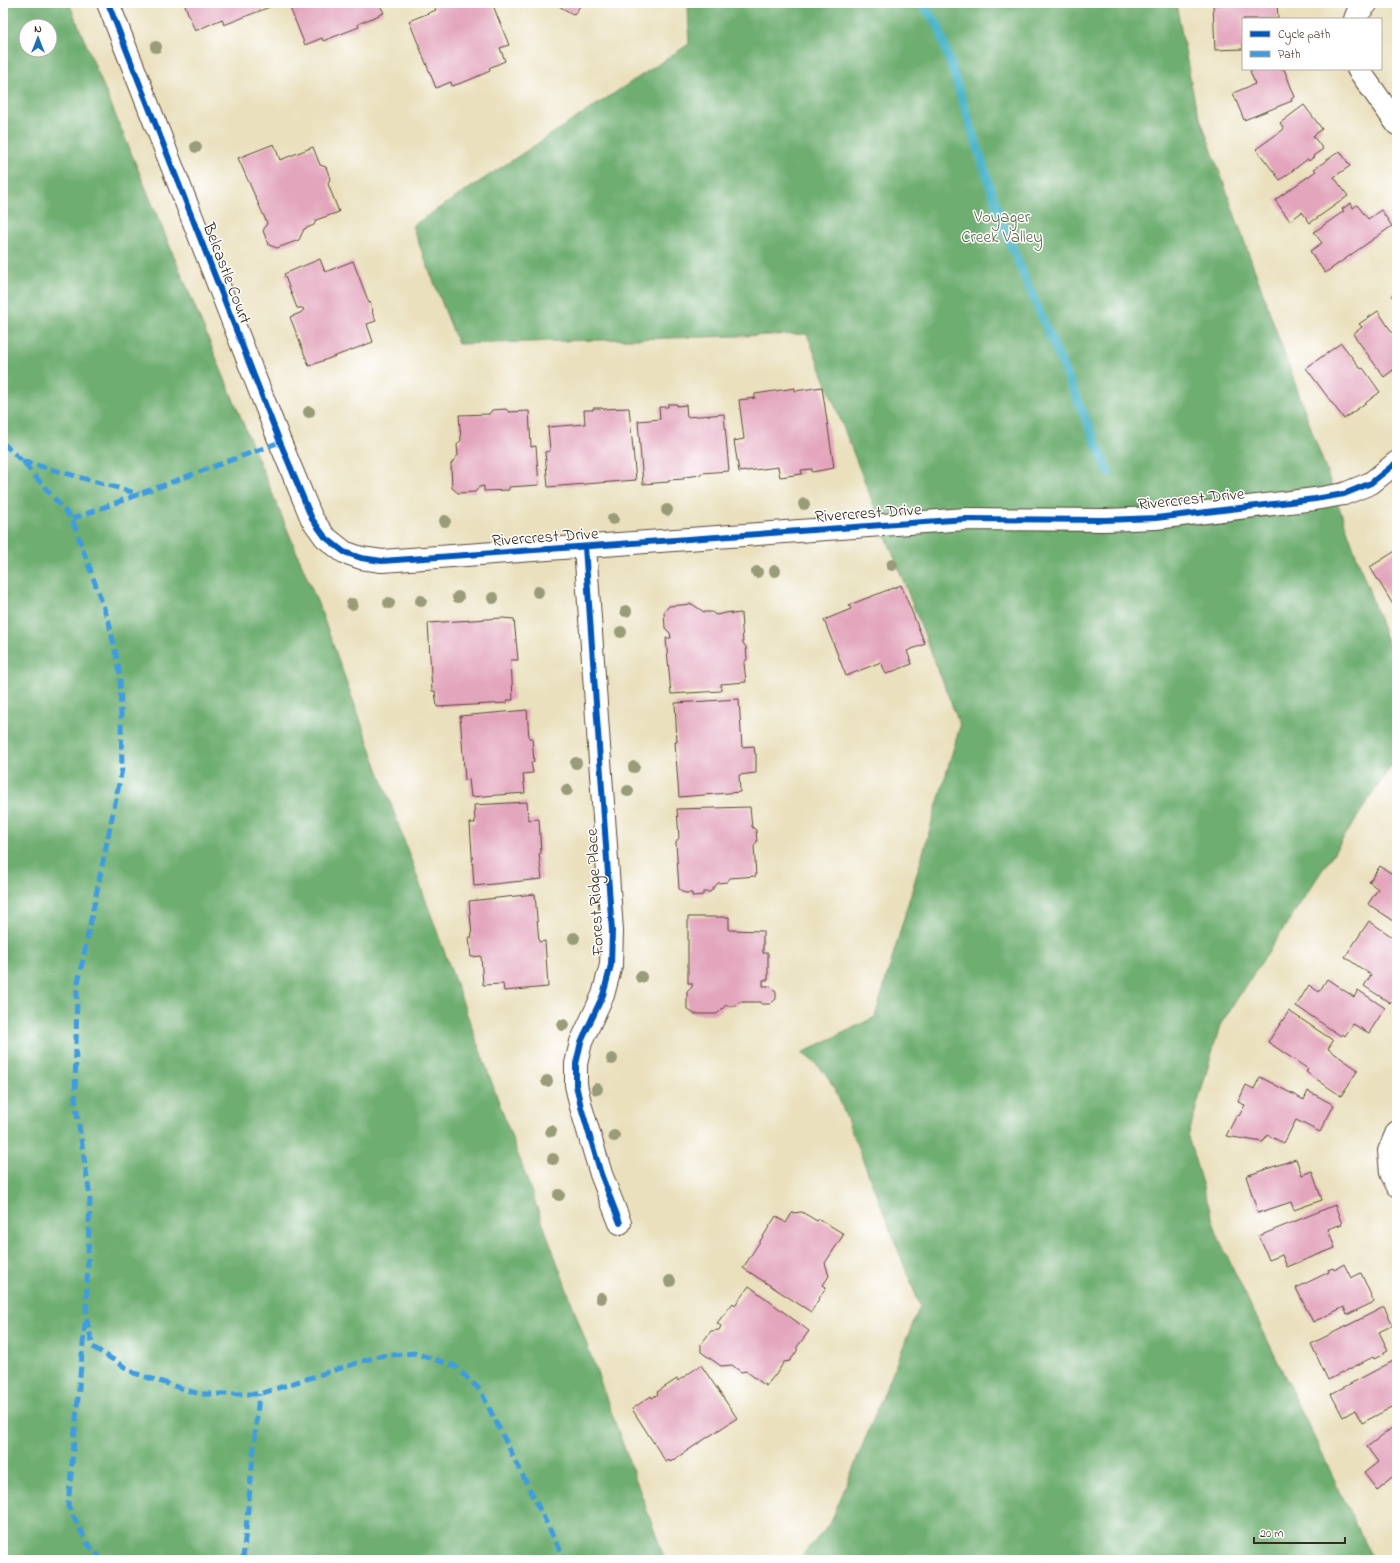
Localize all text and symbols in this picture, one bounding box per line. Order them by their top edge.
north arrow [18,18,58,58]
legend [1242,18,1382,70]
text: N [34,21,42,37]
text: Cycle path [1278,26,1330,45]
text: Path [1278,46,1301,64]
park label: Voyager Creek Valley [961,205,1043,251]
street label: Belcastle Court [195,218,257,328]
street label: Rivercrest Drive [1137,481,1246,518]
street label: Rivercrest Drive [814,497,923,530]
street label: Rivercrest Drive [491,521,600,554]
street label: Forest Ridge Place [580,827,613,957]
scale bar [1254,1519,1345,1545]
text: 20 m [1260,1525,1283,1543]

